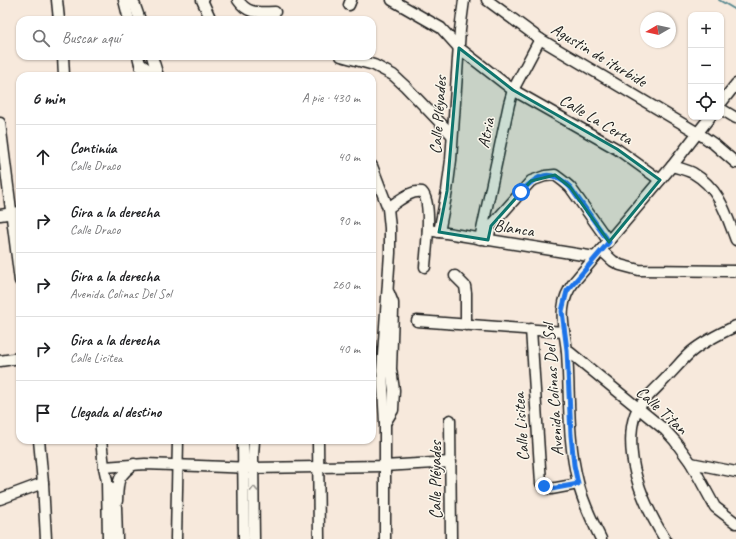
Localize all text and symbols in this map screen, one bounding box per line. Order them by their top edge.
north arrow [640,12,676,48]
map controls [688,12,724,120]
button: + [688,12,724,48]
search box [16,16,376,60]
street label: Agustin de iturbide [547,18,652,92]
icon: search [30,27,52,49]
text: Buscar aquí [62,29,121,48]
button: − [688,48,724,84]
street label: Calle Pléyades [425,73,451,155]
button: locate [688,84,724,120]
text: 6 min [32,88,65,109]
street label: Calle La Certa [556,89,637,150]
text: A pie · 430 m [302,90,360,106]
street label: Atria [473,115,500,150]
text: Continúa [70,139,117,158]
icon: ahead [32,146,54,168]
text: 40 m [338,149,360,165]
text: Calle Draco [70,158,120,174]
route start [512,183,530,201]
text: Gira a la derecha [70,203,159,222]
icon: right [32,210,54,232]
text: 90 m [338,213,360,229]
street label: Blanca [493,214,537,242]
text: Calle Draco [70,222,120,238]
text: Gira a la derecha [70,267,159,286]
icon: right [32,274,54,296]
text: 260 m [332,277,360,293]
text: Avenida Colinas Del Sol [70,286,171,302]
street label: Avenida Colinas Del Sol [538,320,568,457]
text: Gira a la derecha [70,331,159,350]
icon: right [32,338,54,360]
text: 40 m [338,341,360,357]
text: Calle Lisitea [70,350,122,366]
street label: Calle Titan [632,381,693,440]
street label: Calle Lisitea [508,390,534,462]
icon: arrive [32,402,54,424]
text: Llegada al destino [70,403,161,422]
street label: Calle Pléyades [425,439,446,519]
route end [535,477,553,495]
one-way arrow [249,486,258,492]

